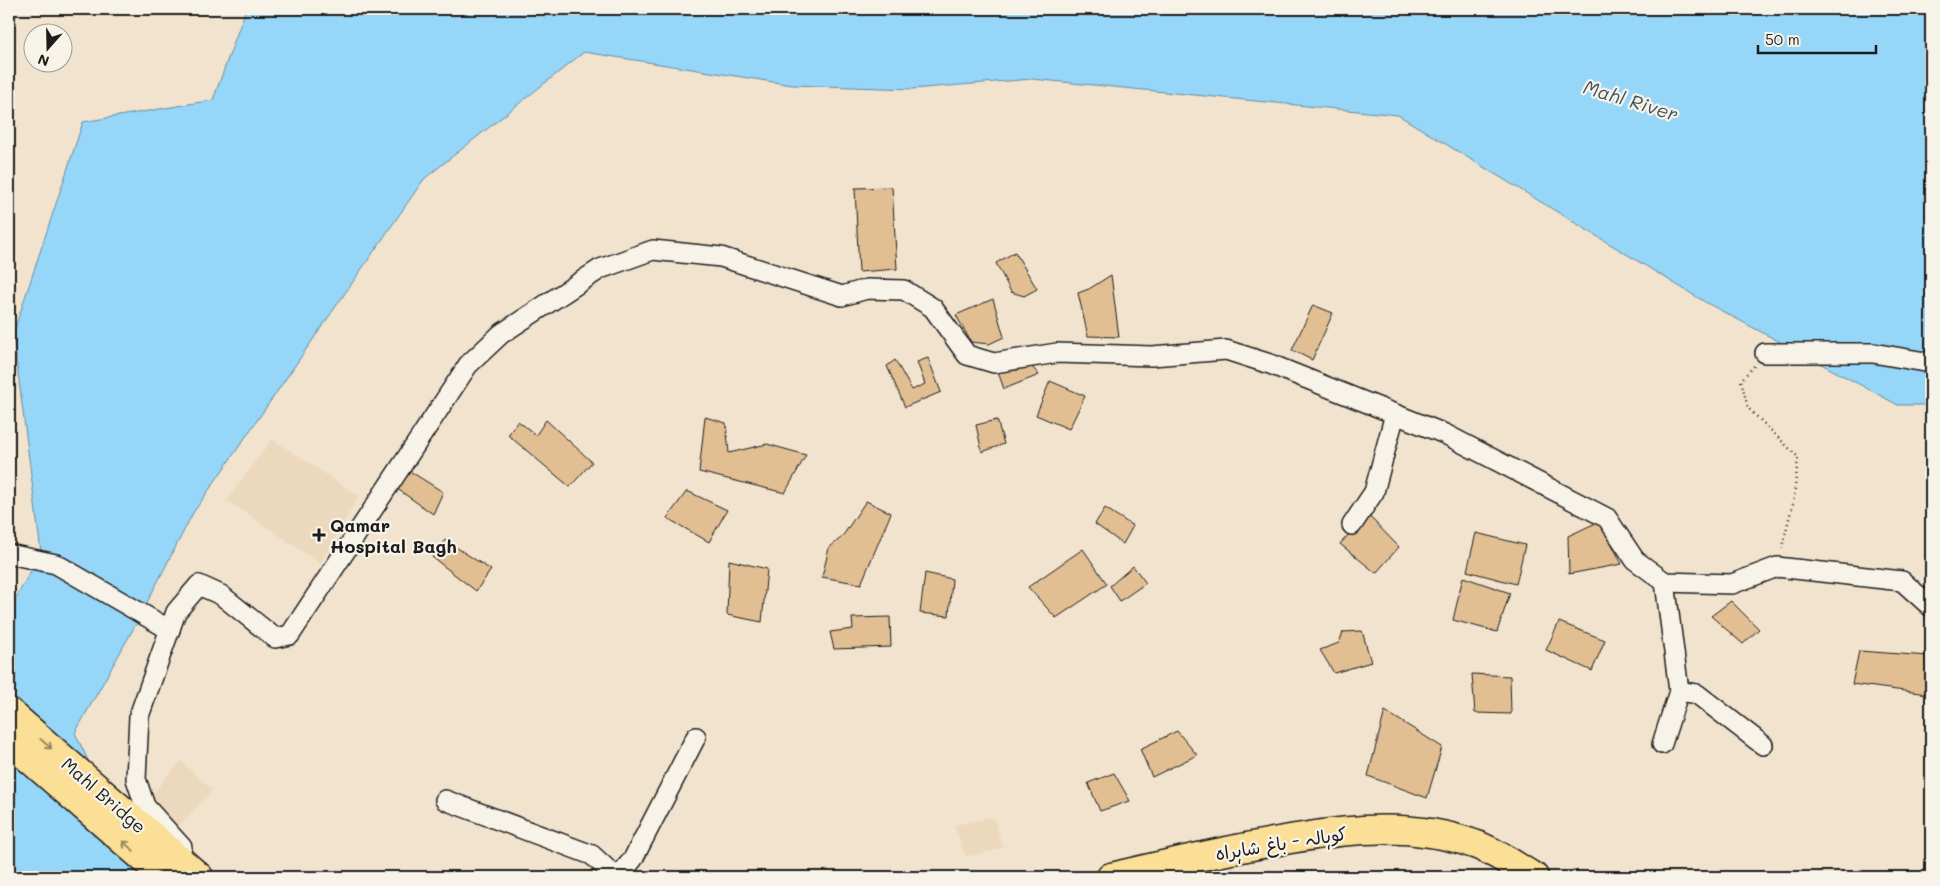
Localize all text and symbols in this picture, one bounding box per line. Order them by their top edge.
north arrow [22,22,72,72]
scale bar [1758,22,1875,54]
text: 50 m [1765,29,1800,49]
text: N [35,50,52,71]
water label: Mahl River [1581,74,1681,126]
place label: Qamar Hospital Bagh [330,513,457,558]
marker: Qamar Hospital Bagh [312,528,326,542]
one-way arrow [39,739,52,750]
street label: Mahl Bridge [57,752,151,838]
street label: کوہالہ - باغ شاہراہ [1213,821,1349,867]
one-way arrow [122,841,135,852]

